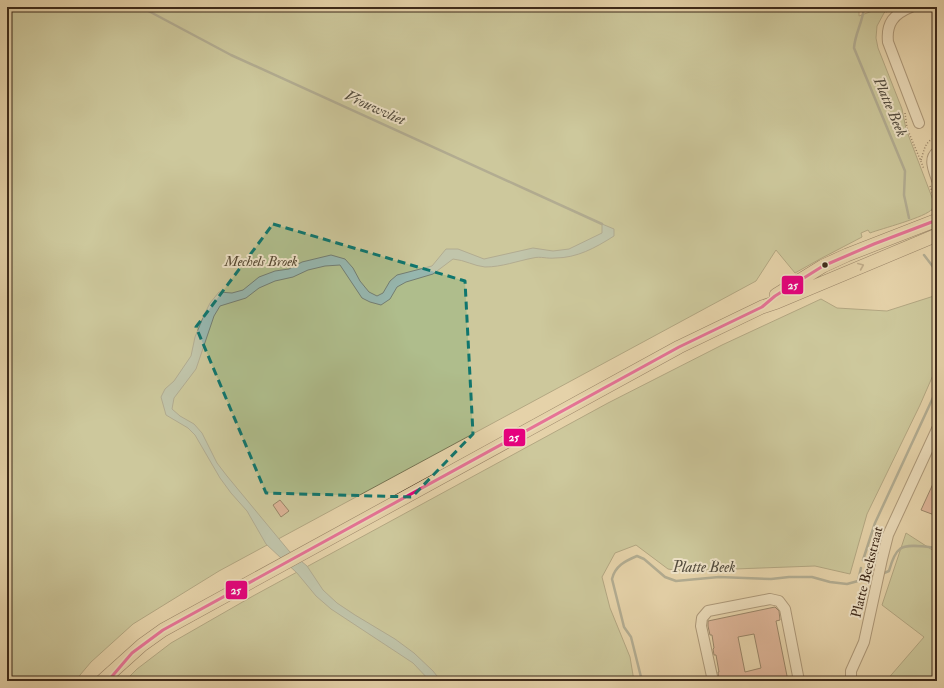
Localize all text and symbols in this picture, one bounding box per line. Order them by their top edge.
water label: Platte Beek [869,73,911,140]
water label: Vrouwvliet [342,86,409,130]
park label: Mechels Broek [223,253,298,270]
unlabelled marker [820,260,830,270]
one-way arrow [858,263,865,271]
line badge: 25 [781,275,804,295]
text: 25 [788,279,798,292]
line badge: 25 [503,428,526,447]
text: 25 [509,431,519,444]
street label: Platte Beekstraat [847,524,887,619]
water label: Platte Beek [672,558,735,577]
line badge: 25 [225,580,248,600]
text: 25 [231,584,241,597]

